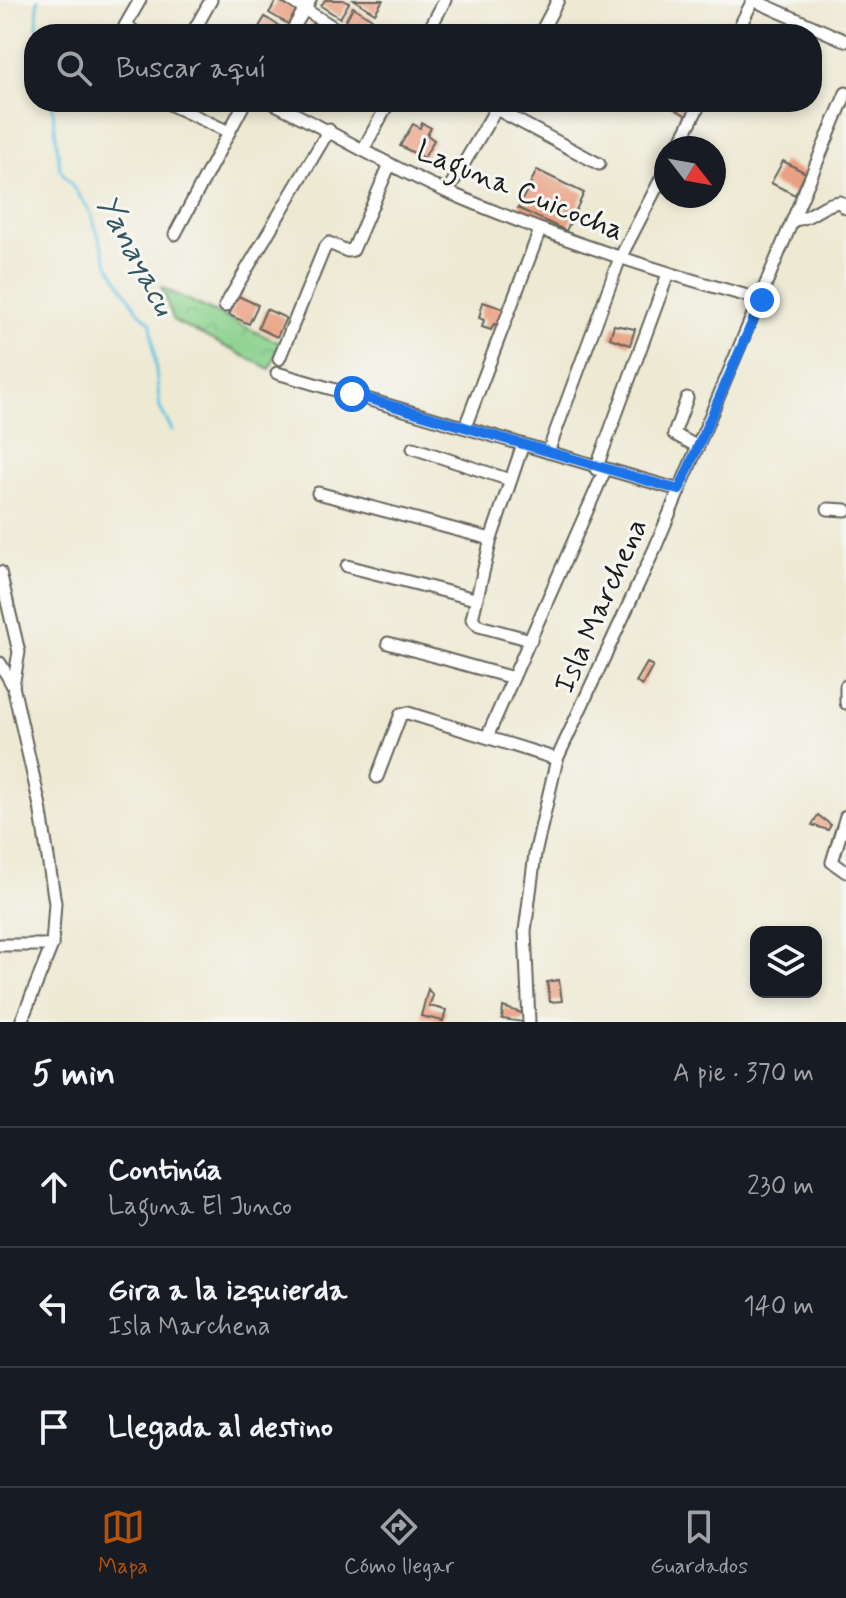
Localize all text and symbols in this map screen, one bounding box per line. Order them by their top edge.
search box [24,24,822,112]
icon: search [52,46,96,90]
text: Buscar aquí [116,49,267,88]
street label: Laguna Cuicocha [409,132,630,253]
north arrow [654,136,726,208]
water label: Yanayacu [86,187,185,324]
route end [744,282,780,318]
route start [334,376,370,412]
street label: Isla Marchena [545,512,657,700]
map controls [750,926,822,998]
button: layers [750,926,822,998]
text: 5 min [32,1052,115,1097]
text: A pie · 370 m [673,1057,814,1091]
text: Continúa [108,1151,222,1190]
icon: ahead [32,1165,76,1209]
text: 230 m [747,1170,814,1204]
text: Laguna El Junco [108,1190,292,1224]
text: Gira a la izquierda [108,1271,347,1310]
icon: left [32,1285,76,1329]
text: 140 m [743,1290,814,1324]
text: Isla Marchena [108,1310,271,1344]
icon: arrive [32,1405,76,1449]
text: Llegada al destino [108,1408,333,1447]
tab: Mapa [98,1505,148,1581]
tab: Cómo llegar [344,1505,454,1581]
tab: Guardados [650,1505,748,1581]

